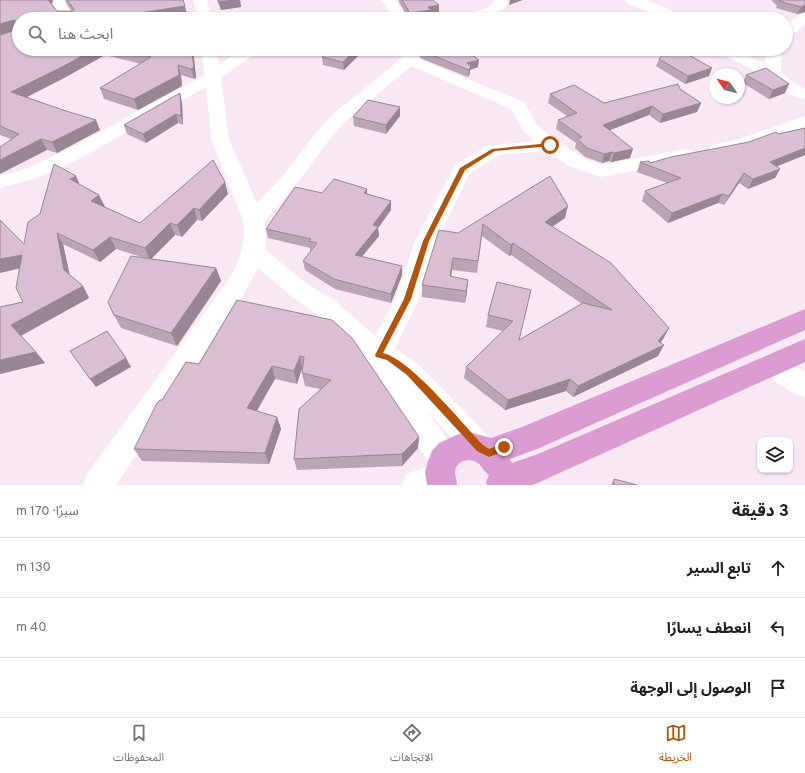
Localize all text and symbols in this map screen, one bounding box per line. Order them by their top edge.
search box [12,12,793,56]
icon: search [26,23,48,45]
text: ابحث هنا [58,26,113,45]
north arrow [709,68,745,104]
route start [541,136,559,154]
map controls [757,437,793,473]
button: layers [757,437,793,473]
route end [495,438,513,456]
text: 3 دقيقة [732,501,789,523]
text: سيرًا · 170 m [16,504,79,520]
icon: ahead [767,557,789,579]
text: 130 m [16,560,51,576]
text: تابع السير [687,560,751,579]
icon: left [767,617,789,639]
text: 40 m [16,620,47,636]
text: انعطف يسارًا [667,620,751,639]
icon: arrive [767,677,789,699]
text: الوصول إلى الوجهة [630,680,751,699]
tab: المحفوظات [113,722,164,769]
tab: الاتجاهات [390,722,433,769]
tab: الخريطة [659,722,692,769]

